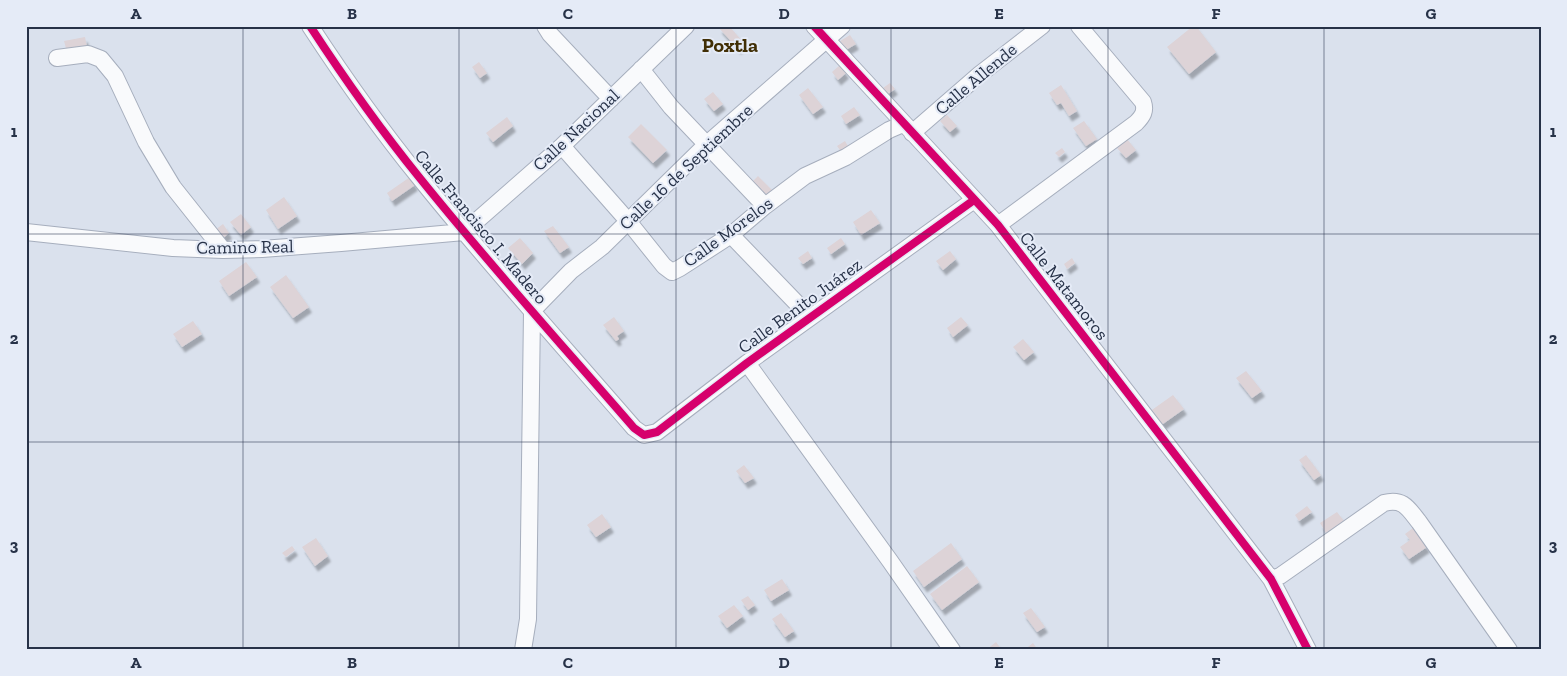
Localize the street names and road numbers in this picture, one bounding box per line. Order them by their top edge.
street label: Calle Allende [931,38,1021,120]
street label: Calle Nacional [528,84,624,176]
street label: Calle 16 de Septiembre [615,99,757,235]
street label: Calle Francisco I. Madero [410,145,552,309]
street label: Calle Morelos [679,192,777,272]
street label: Calle Matamoros [1015,227,1113,345]
street label: Camino Real [196,235,294,259]
street label: Calle Benito Juárez [734,254,866,358]

